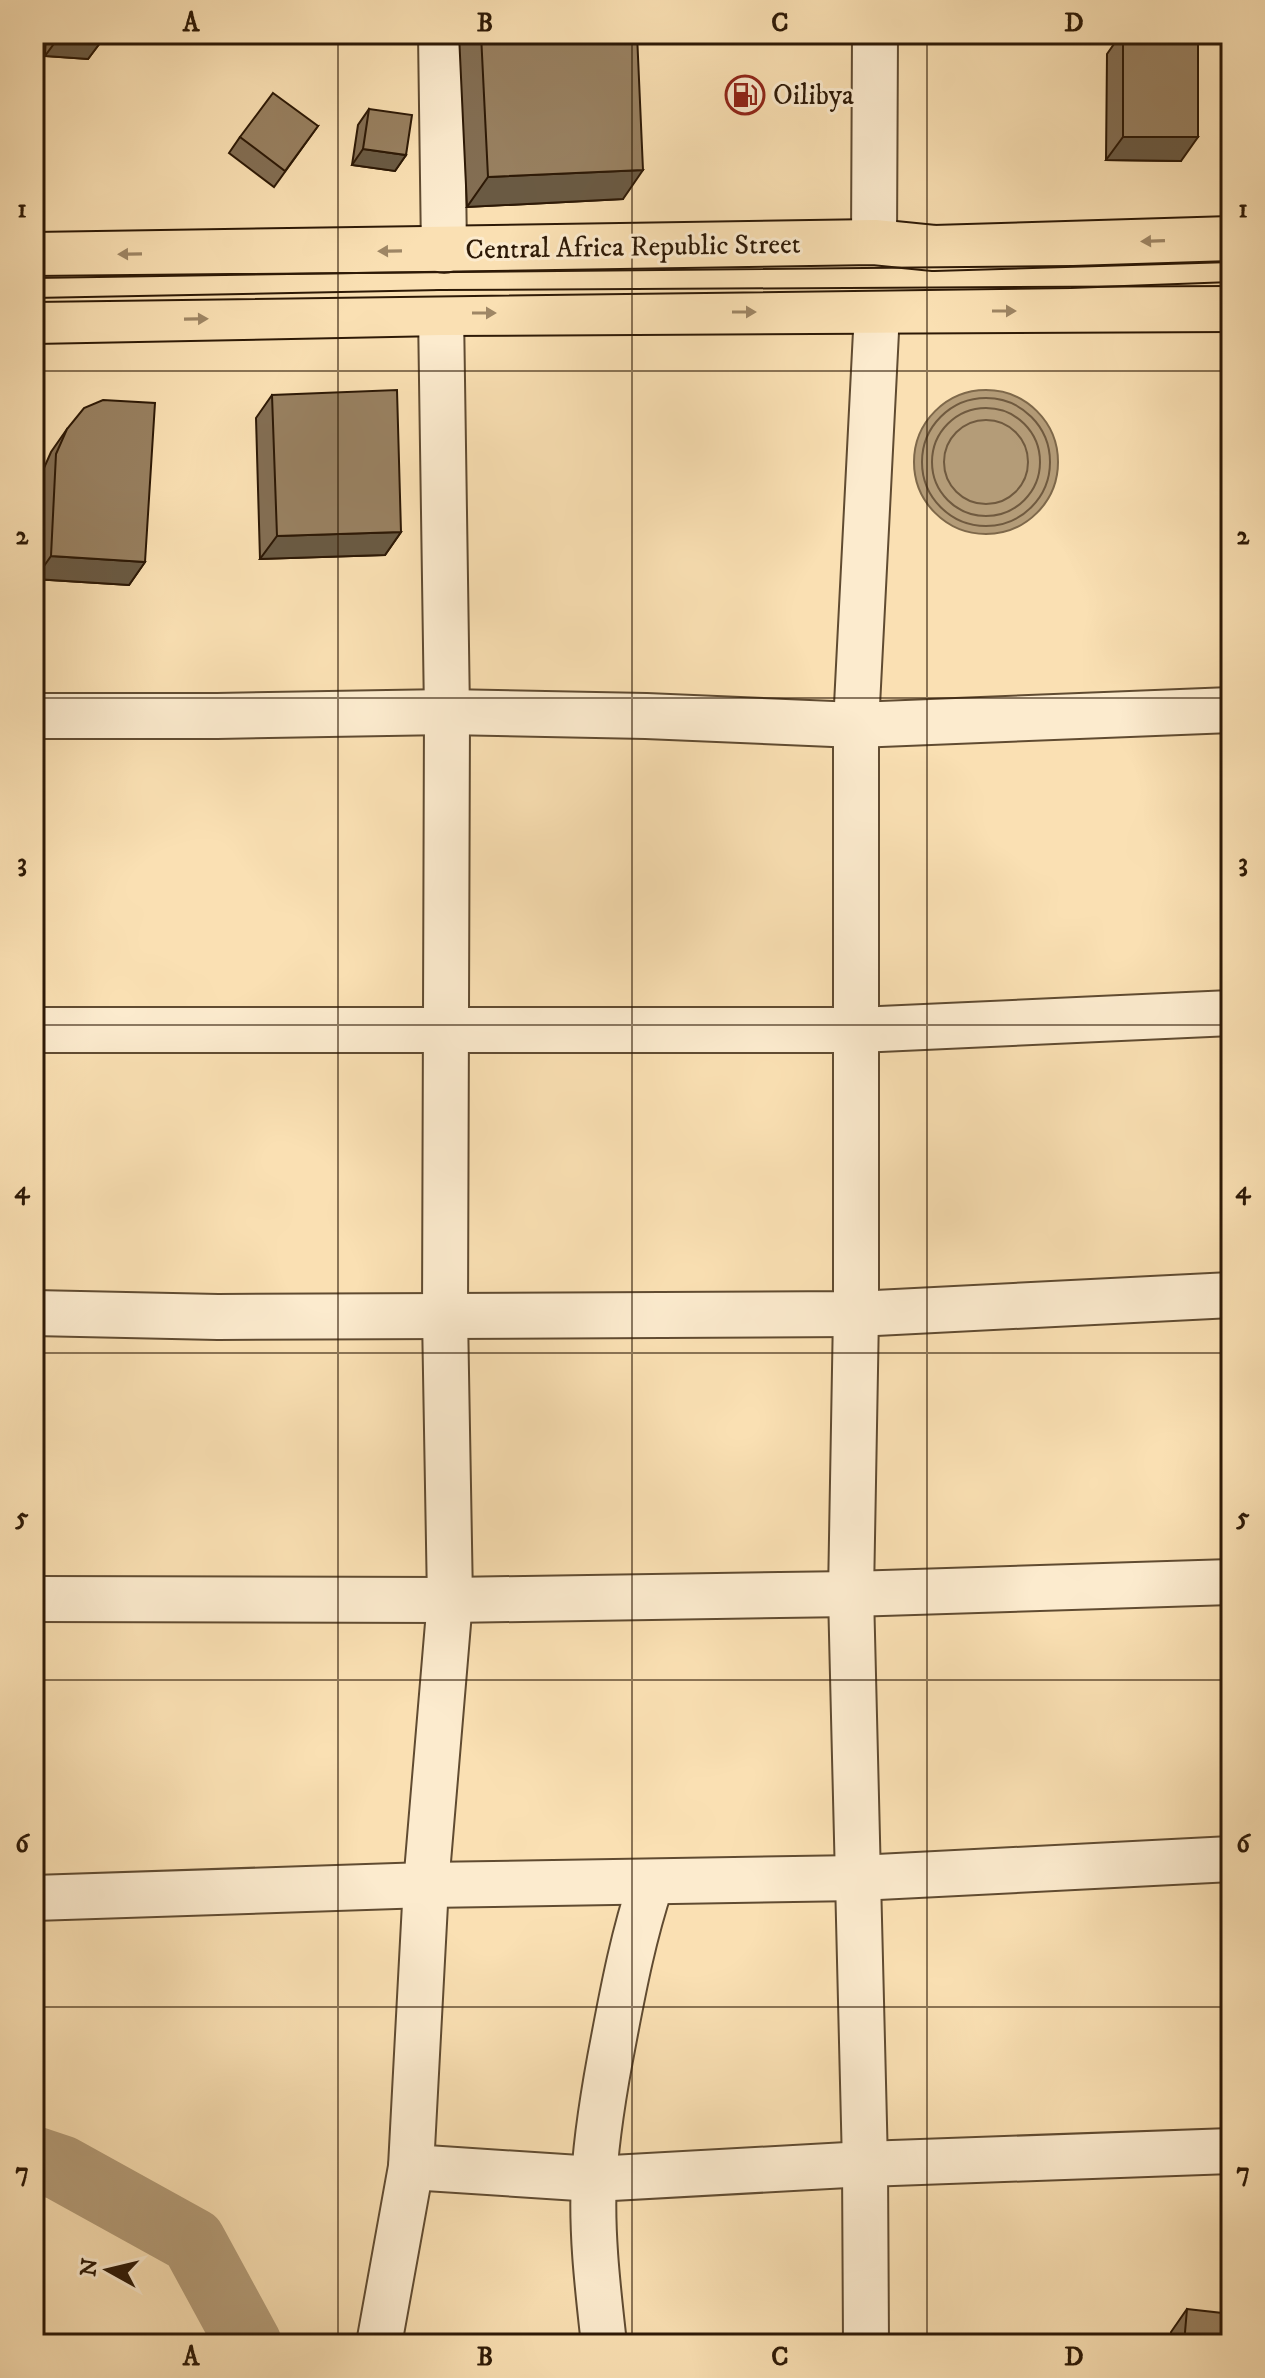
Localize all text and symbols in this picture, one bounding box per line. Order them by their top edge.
text: A [182,7,201,40]
text: B [477,7,493,40]
text: C [771,7,789,40]
text: D [1064,7,1084,40]
fuel station icon: Oilibya [724,74,766,116]
place label: Oilibya [773,78,854,113]
text: 1 [17,193,27,226]
text: 1 [1238,193,1248,226]
street label: Central Africa Republic Street [465,227,801,267]
one-way arrow [1140,235,1165,248]
one-way arrow [377,245,402,257]
one-way arrow [117,248,142,260]
one-way arrow [992,304,1017,317]
one-way arrow [732,306,757,318]
one-way arrow [472,307,497,319]
one-way arrow [184,313,209,325]
text: 2 [16,520,30,553]
text: 2 [1237,520,1251,553]
text: 3 [17,847,27,880]
text: 3 [1238,847,1248,880]
text: 4 [15,1174,31,1207]
text: 4 [1236,1174,1252,1207]
text: 5 [15,1501,29,1534]
text: 5 [1236,1501,1250,1534]
text: 6 [15,1828,30,1861]
text: 6 [1236,1828,1251,1861]
text: 7 [15,2156,29,2189]
text: 7 [1236,2156,1250,2189]
north arrow [68,2230,148,2310]
text: N [75,2257,104,2278]
text: A [182,2341,201,2374]
text: B [477,2341,493,2374]
text: C [771,2341,789,2374]
text: D [1064,2341,1084,2374]

